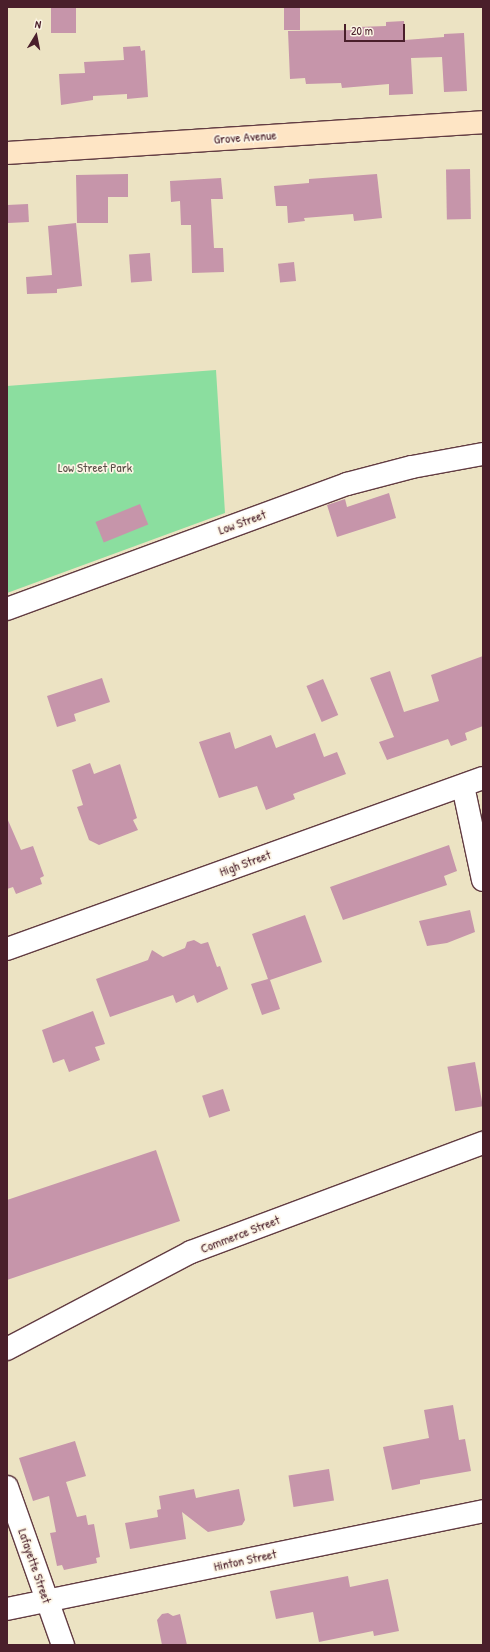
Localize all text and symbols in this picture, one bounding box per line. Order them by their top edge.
north arrow [16,16,56,56]
scale bar [346,16,407,42]
text: N [34,17,42,32]
text: 20 m [351,22,373,39]
street label: Grove Avenue [213,127,277,147]
park label: Low Street Park [58,459,132,475]
street label: Low Street [216,506,268,538]
street label: High Street [217,847,273,879]
street label: Commerce Street [198,1212,282,1256]
street label: Lafayette Street [15,1527,55,1605]
street label: Hinton Street [212,1546,278,1574]

